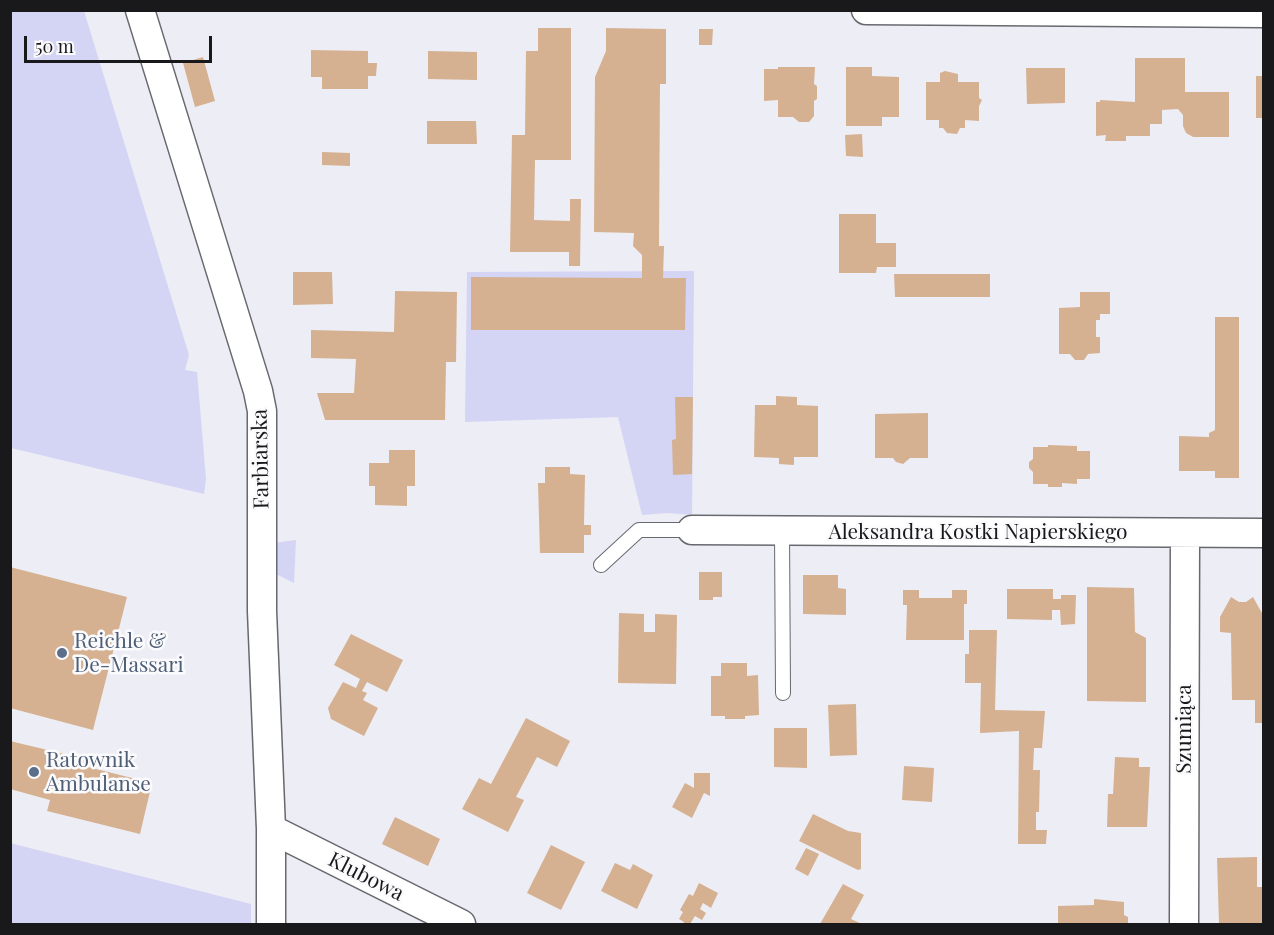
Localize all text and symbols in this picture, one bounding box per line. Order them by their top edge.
scale bar [27,24,214,62]
text: 50 m [35,34,74,58]
street label: Farbiarska [248,409,274,509]
street label: Aleksandra Kostki Napierskiego [828,519,1128,545]
place label: Reichle & De-Massari [74,628,184,678]
marker: Reichle & De-Massari [55,646,69,660]
street label: Szumiąca [1171,684,1197,774]
place label: Ratownik Ambulanse [46,747,151,797]
marker: Ratownik Ambulanse [27,765,41,779]
street label: Klubowa [324,847,408,907]

